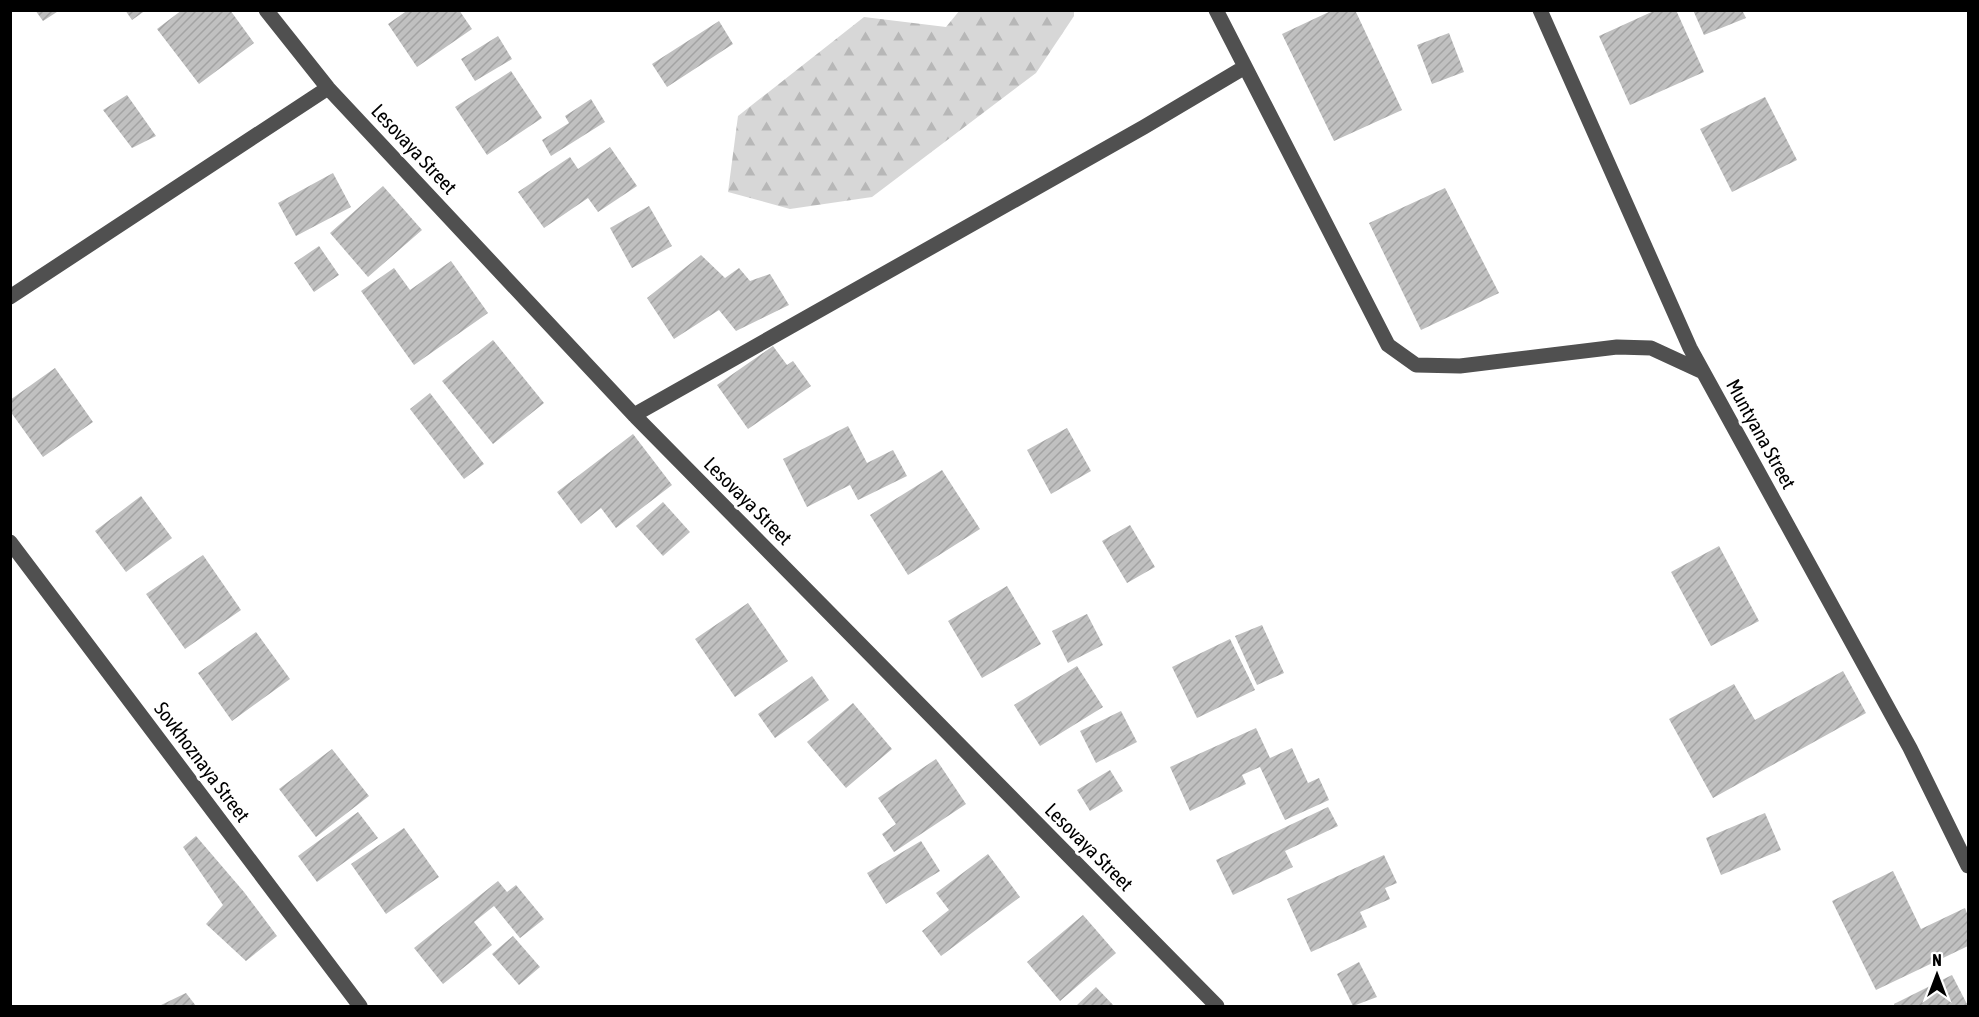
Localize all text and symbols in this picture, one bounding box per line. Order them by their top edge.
street label: Lesovaya Street [367,99,462,198]
street label: Muntyana Street [1722,375,1801,493]
street label: Lesovaya Street [700,452,797,549]
street label: Sovkhoznaya Street [150,697,255,826]
street label: Lesovaya Street [1041,798,1138,895]
north arrow [1907,945,1967,1005]
text: N [1932,951,1942,969]

